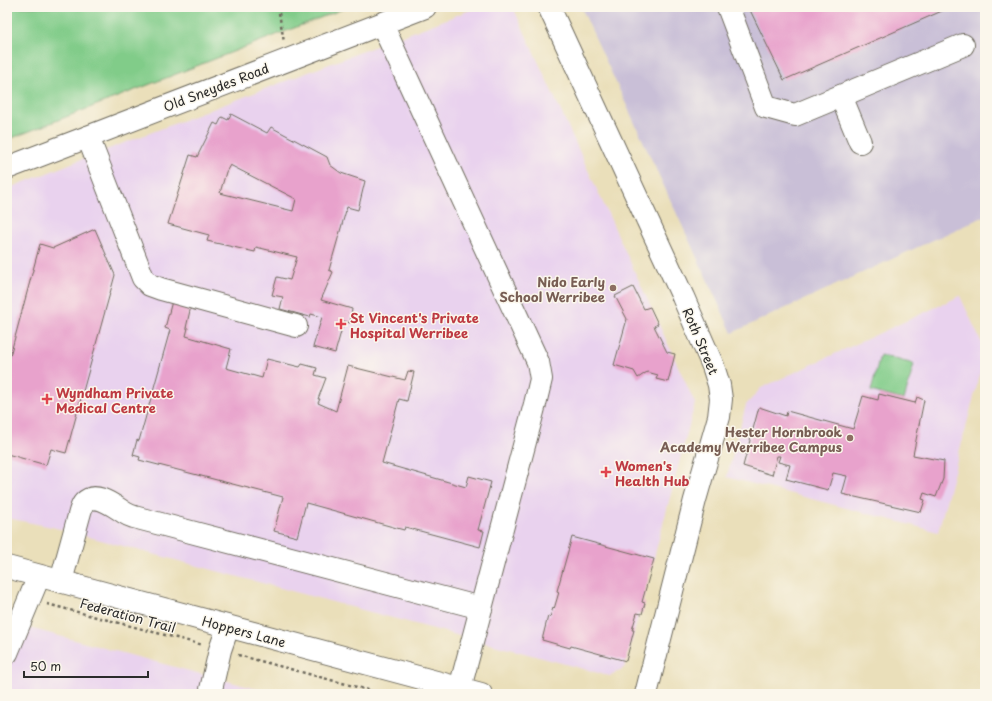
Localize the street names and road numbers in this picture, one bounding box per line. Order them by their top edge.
street label: Old Sneydes Road [160,58,272,116]
street label: Roth Street [678,305,724,377]
street label: Federation Trail [78,593,178,637]
street label: Hoppers Lane [200,611,288,651]

